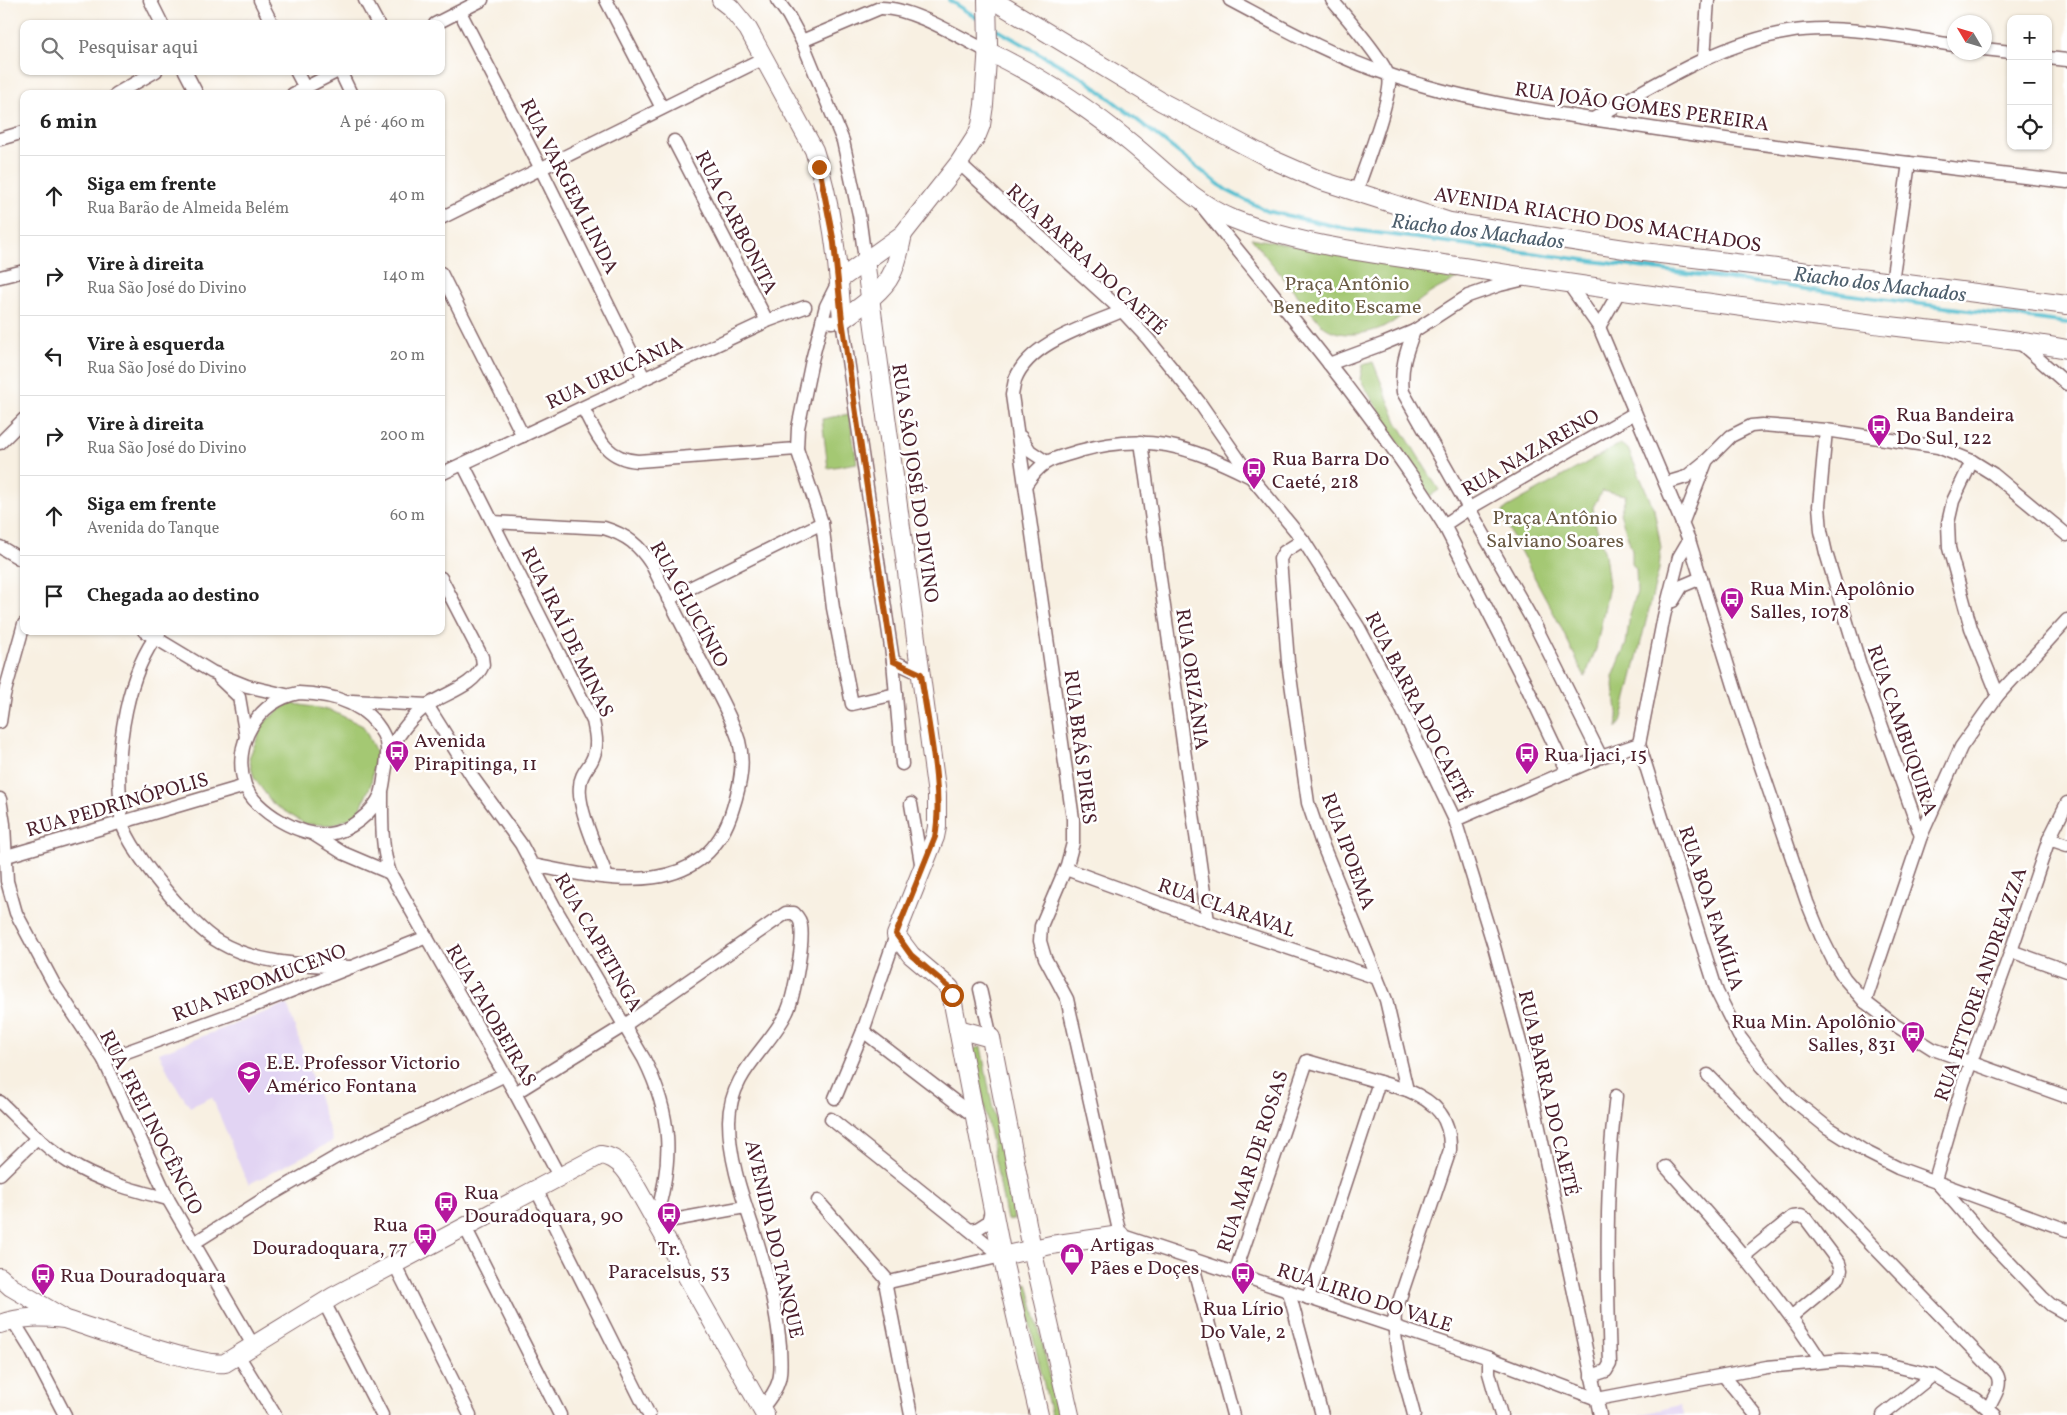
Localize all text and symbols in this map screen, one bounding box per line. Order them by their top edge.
north arrow [1947,15,1992,60]
map controls [2007,15,2052,150]
button: + [2007,15,2052,60]
search box [20,20,445,75]
icon: search [38,34,66,62]
text: Pesquisar aqui [78,35,198,61]
button: − [2007,60,2052,105]
street label: RUA JOÃO GOMES PEREIRA [1513,76,1771,140]
street label: RUA VARGEM LINDA [512,94,625,279]
button: locate [2007,105,2052,150]
text: 6 min [40,108,97,137]
text: A pé · 460 m [340,112,425,134]
street label: RUA CARBONITA [687,146,784,300]
route end [808,156,831,179]
text: Siga em frente [87,172,216,198]
street label: RUA BARRA DO CAETÉ [999,178,1172,343]
street label: AVENIDA RIACHO DOS MACHADOS [1432,181,1763,261]
icon: ahead [40,182,68,210]
text: 40 m [389,185,425,207]
text: Rua Barão de Almeida Belém [87,198,289,220]
water label: Riacho dos Machados [1390,207,1566,258]
text: Vire à direita [87,252,204,278]
water label: Riacho dos Machados [1792,260,1968,311]
icon: right [40,262,68,290]
text: 140 m [383,265,425,287]
park label: Praça Antônio Benedito Escame [1273,271,1421,322]
text: Rua São José do Divino [87,278,247,300]
street label: RUA URUCÂNIA [542,330,688,418]
text: Vire à esquerda [87,332,225,358]
icon: left [40,342,68,370]
text: 20 m [390,345,425,367]
text: Rua São José do Divino [87,358,247,380]
street label: RUA SÃO JOSÉ DO DIVINO [883,362,945,605]
place label: Rua Bandeira Do Sul, 122 [1896,402,2014,453]
street label: RUA NAZARENO [1457,403,1605,505]
text: Vire à direita [87,412,204,438]
bus stop icon: Rua Bandeira Do Sul, 122 [1866,413,1892,447]
icon: right [40,422,68,450]
text: 200 m [380,425,425,447]
text: Rua São José do Divino [87,438,247,460]
place label: Rua Barra Do Caeté, 218 [1272,446,1389,497]
bus stop icon: Rua Barra Do Caeté, 218 [1241,456,1267,490]
text: Siga em frente [87,492,216,518]
icon: ahead [40,502,68,530]
text: 60 m [390,505,425,527]
park label: Praça Antônio Salviano Soares [1486,505,1624,556]
text: Avenida do Tanque [87,518,219,540]
street label: RUA GLUCÍNIO [642,537,735,673]
street label: RUA IRAÍ DE MINAS [513,543,620,723]
place label: Rua Min. Apolônio Salles, 1078 [1750,576,1915,627]
icon: arrive [40,582,68,610]
text: Chegada ao destino [87,583,259,609]
bus stop icon: Rua Min. Apolônio Salles, 1078 [1719,586,1745,620]
street label: RUA ORIZÂNIA [1167,607,1215,752]
street label: RUA BARRA DO CAETÉ [1357,608,1478,808]
street label: RUA CAMBUQUIRA [1859,642,1943,820]
street label: RUA BRÁS PIRES [1056,669,1102,826]
place label: Avenida Pirapitinga, 11 [414,728,537,779]
bus stop icon: Avenida Pirapitinga, 11 [384,739,410,773]
bus stop icon: Rua Ijaci, 15 [1514,741,1540,775]
place label: Rua Ijaci, 15 [1544,742,1647,770]
street label: RUA PEDRINÓPOLIS [23,766,212,845]
street label: RUA IPOEMA [1313,789,1381,914]
street label: RUA BOA FAMÍLIA [1670,823,1750,994]
street label: RUA ETTORE ANDREAZZA [1929,864,2035,1106]
street label: RUA CAPETINGA [546,869,648,1017]
street label: RUA CLARAVAL [1154,872,1299,946]
street label: RUA NEPOMUCENO [169,938,351,1030]
street label: RUA TAIOBEIRAS [438,940,542,1092]
route start [941,984,964,1007]
street label: RUA BARRA DO CAETÉ [1510,988,1584,1199]
place label: Rua Min. Apolônio Salles, 831 [1731,1009,1896,1060]
bus stop icon: Rua Min. Apolônio Salles, 831 [1900,1020,1926,1054]
street label: RUA FREI INOCÊNCIO [92,1026,209,1220]
place label: E.E. Professor Victorio Américo Fontana [266,1050,460,1101]
school or university icon: E.E. Professor Victorio Américo Fontana [236,1060,262,1094]
street label: RUA MAR DE ROSAS [1211,1067,1297,1256]
street label: AVENIDA DO TANQUE [737,1137,810,1341]
place label: Rua Douradoquara, 90 [464,1180,623,1231]
bus stop icon: Rua Douradoquara, 90 [433,1190,459,1224]
bus stop icon: Tr. Paracelsus, 53 [656,1201,682,1235]
place label: Rua Douradoquara, 77 [252,1212,408,1263]
bus stop icon: Rua Douradoquara, 77 [412,1222,438,1256]
place label: Artigas Pães e Doçes [1090,1232,1199,1283]
place label: Tr. Paracelsus, 53 [608,1236,730,1287]
shop icon: Artigas Pães e Doçes [1059,1242,1085,1276]
street label: RUA LIRIO DO VALE [1273,1257,1456,1341]
bus stop icon: Rua Lírio Do Vale, 2 [1230,1261,1256,1295]
bus stop icon: Rua Douradoquara [30,1262,56,1296]
place label: Rua Douradoquara [60,1263,226,1291]
place label: Rua Lírio Do Vale, 2 [1200,1296,1286,1347]

